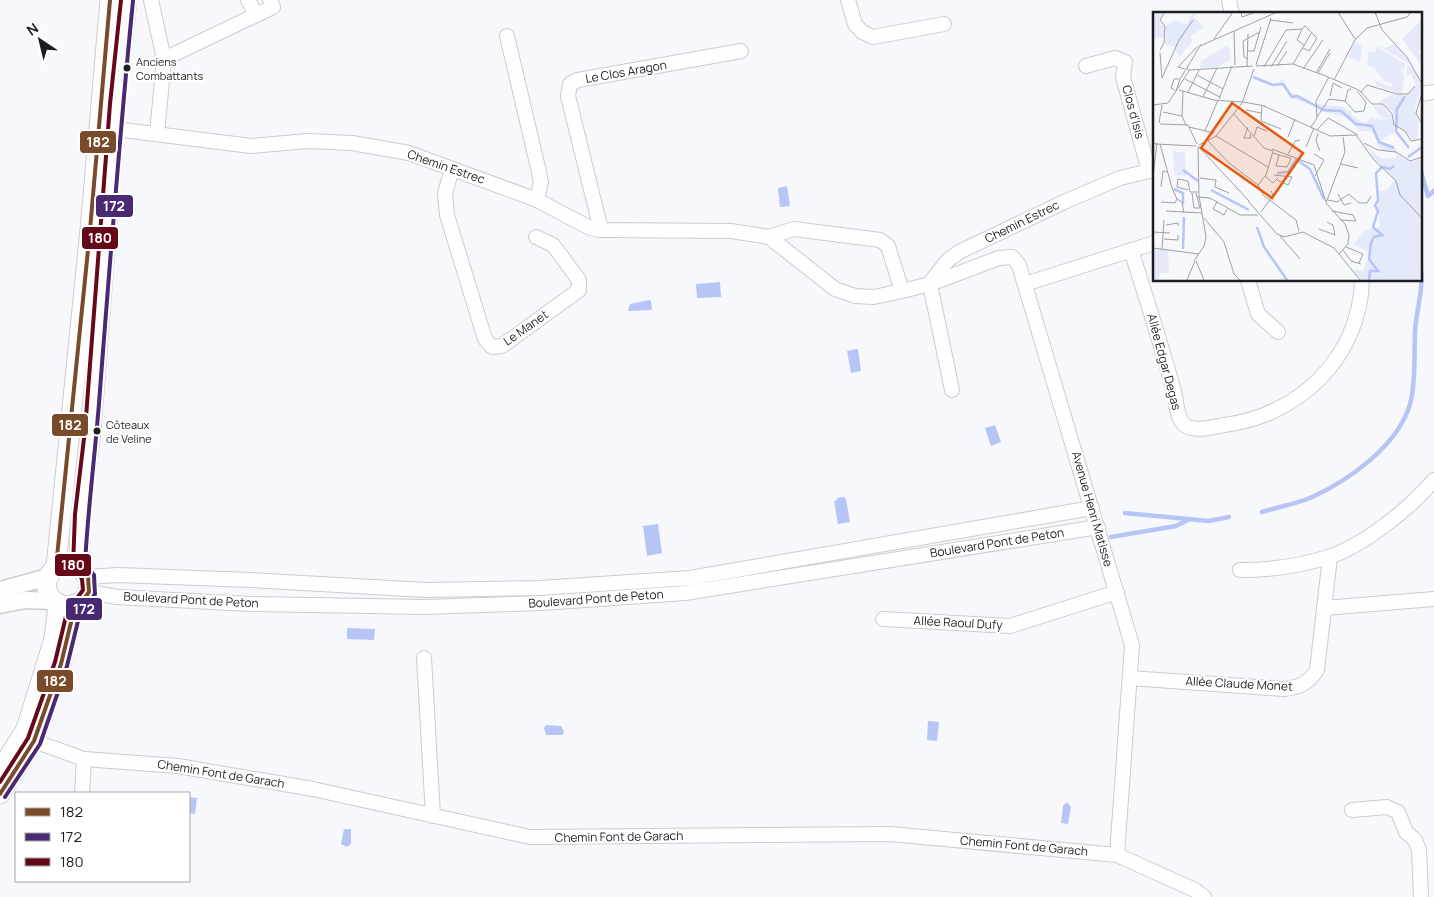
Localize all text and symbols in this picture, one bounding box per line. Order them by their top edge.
inset map [1153,12,1422,281]
north arrow [15,15,65,65]
text: N [23,18,42,40]
place label: Anciens Combattants [136,54,204,83]
street label: Le Clos Aragon [584,56,668,87]
marker: Anciens Combattants [122,63,132,73]
street label: Clos d'Isis [1118,83,1149,141]
line badge: 182 [79,130,117,154]
text: 182 [86,132,110,151]
street label: Chemin Estrec [405,145,487,188]
line badge: 172 [95,194,134,218]
text: 172 [103,196,125,215]
street label: Chemin Estrec [982,196,1062,247]
line badge: 180 [81,226,119,250]
text: 180 [88,228,112,247]
street label: Le Manet [500,306,552,349]
street label: Allée Edgar Degas [1143,312,1186,412]
line badge: 182 [51,413,89,437]
text: 182 [58,415,82,434]
place label: Côteaux de Veline [106,417,152,446]
marker: Côteaux de Veline [92,426,102,436]
street label: Avenue Henri Matisse [1068,449,1117,568]
street label: Boulevard Pont de Peton [929,524,1065,561]
line badge: 180 [54,553,92,577]
text: 180 [61,555,85,574]
street label: Boulevard Pont de Peton [528,585,664,612]
street label: Boulevard Pont de Peton [123,587,259,612]
line badge: 172 [65,597,103,621]
text: 172 [73,599,95,618]
street label: Allée Raoul Dufy [913,612,1004,633]
line badge: 182 [36,669,74,693]
text: 182 [43,671,67,690]
street label: Allée Claude Monet [1185,672,1293,695]
street label: Chemin Font de Garach [156,755,286,792]
legend [15,792,190,882]
text: 182 [60,801,83,822]
text: 172 [60,826,82,847]
street label: Chemin Font de Garach [555,827,683,846]
street label: Chemin Font de Garach [959,831,1089,860]
text: 180 [60,851,84,872]

